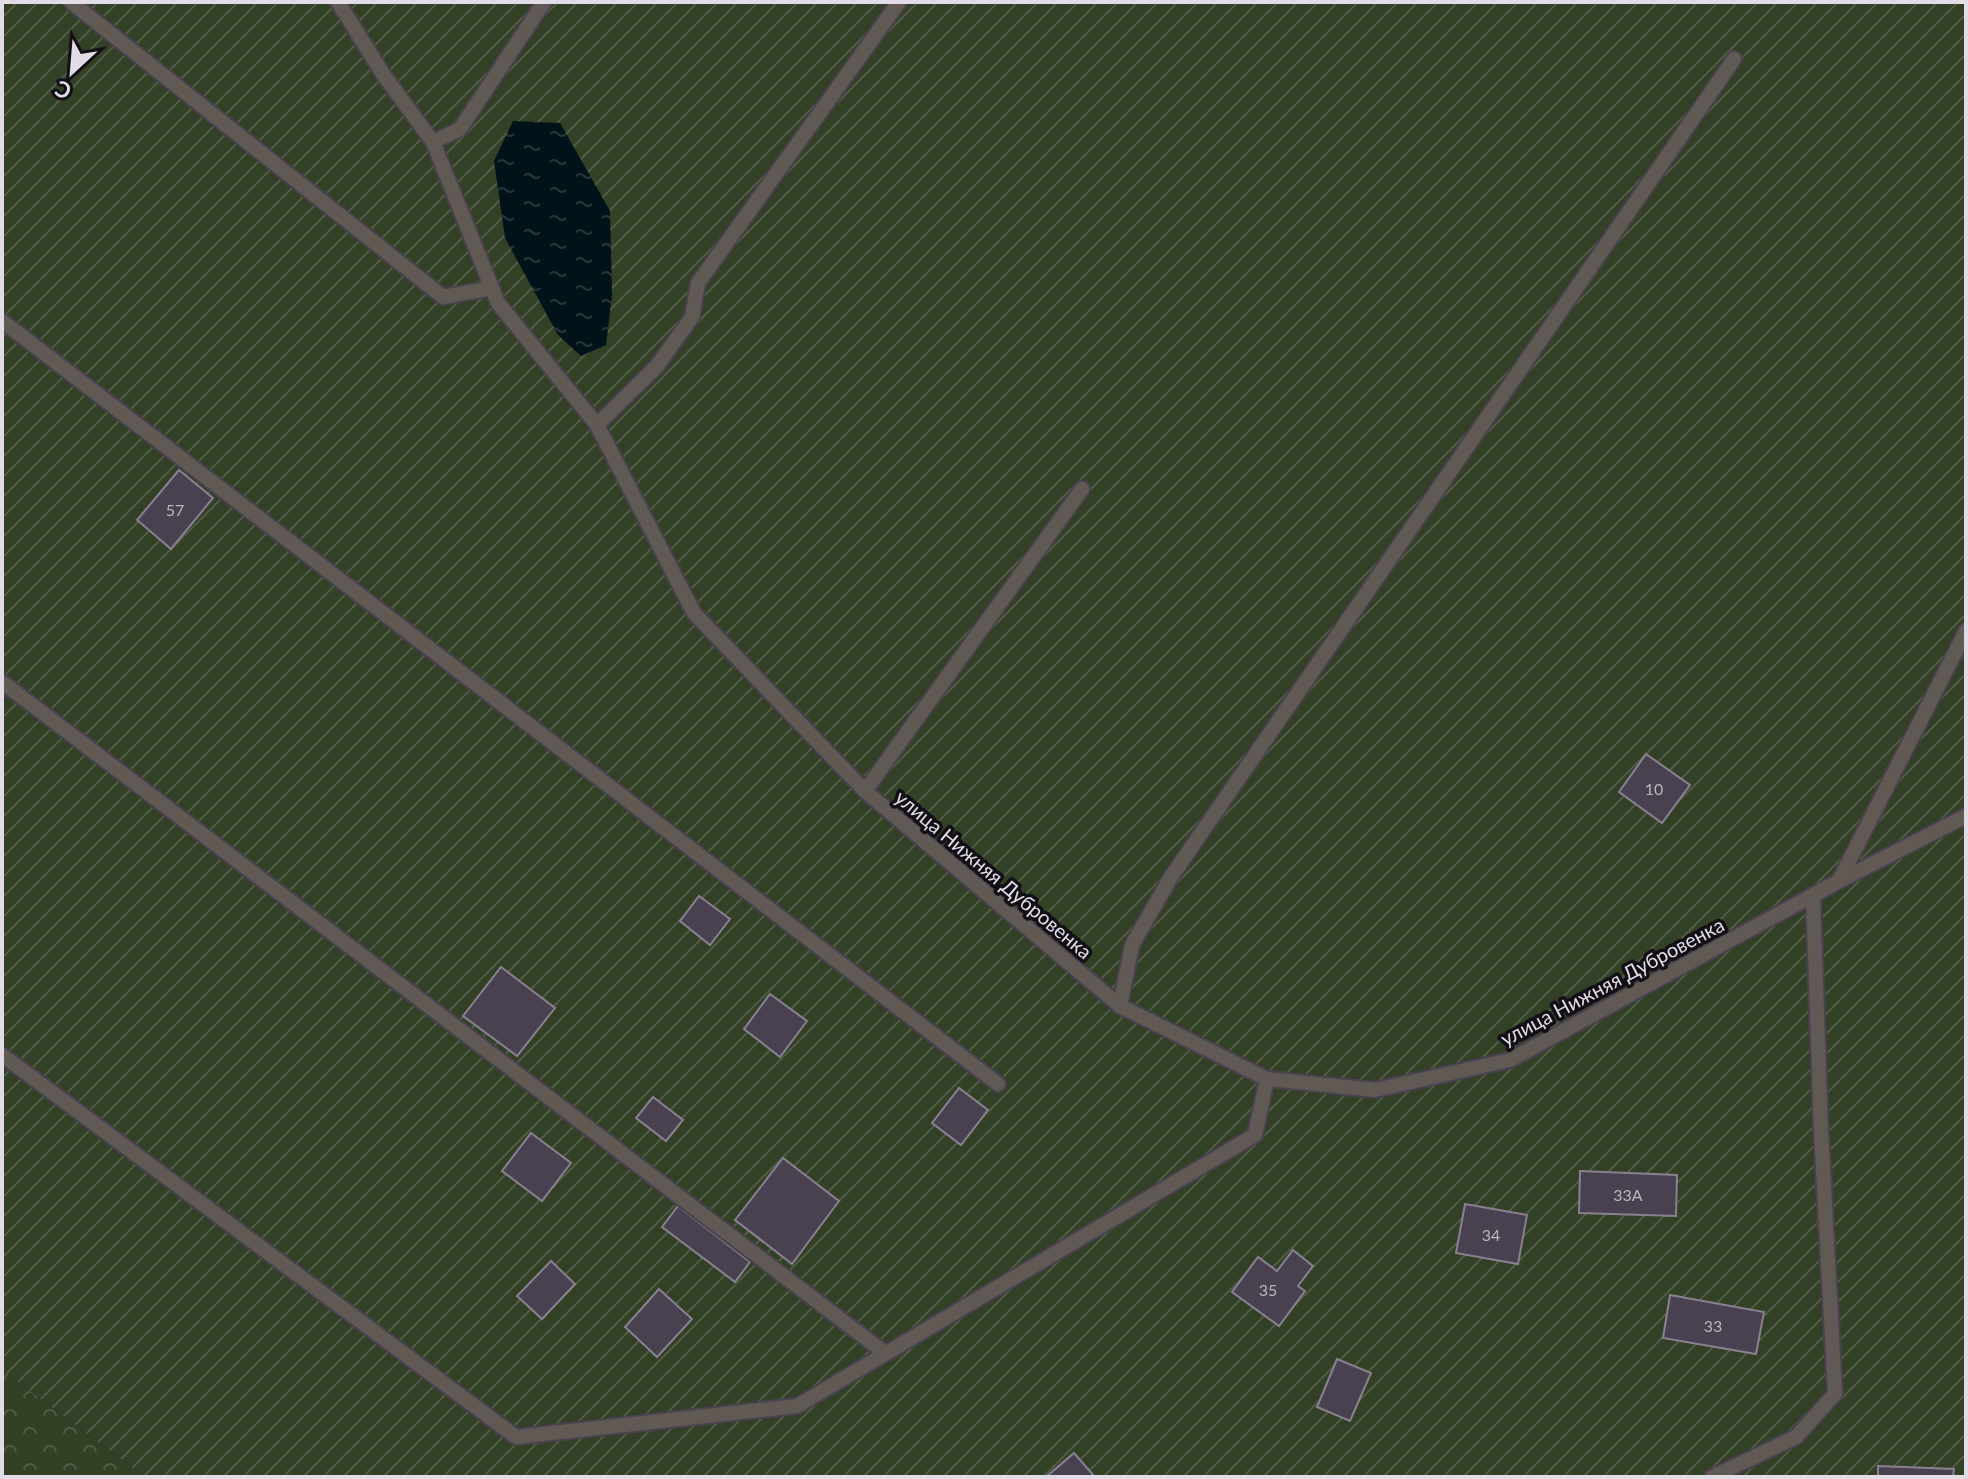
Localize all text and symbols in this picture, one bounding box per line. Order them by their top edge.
north arrow [32,32,112,112]
text: С [50,75,75,106]
house number: 57 [166,500,184,519]
house number: 10 [1645,779,1663,798]
street label: улица Нижняя Дубровенка [891,785,1097,963]
street label: улица Нижняя Дубровенка [1496,912,1728,1050]
house number: 33А [1613,1185,1643,1204]
house number: 34 [1482,1225,1500,1244]
house number: 35 [1259,1280,1277,1299]
house number: 33 [1704,1316,1722,1335]

